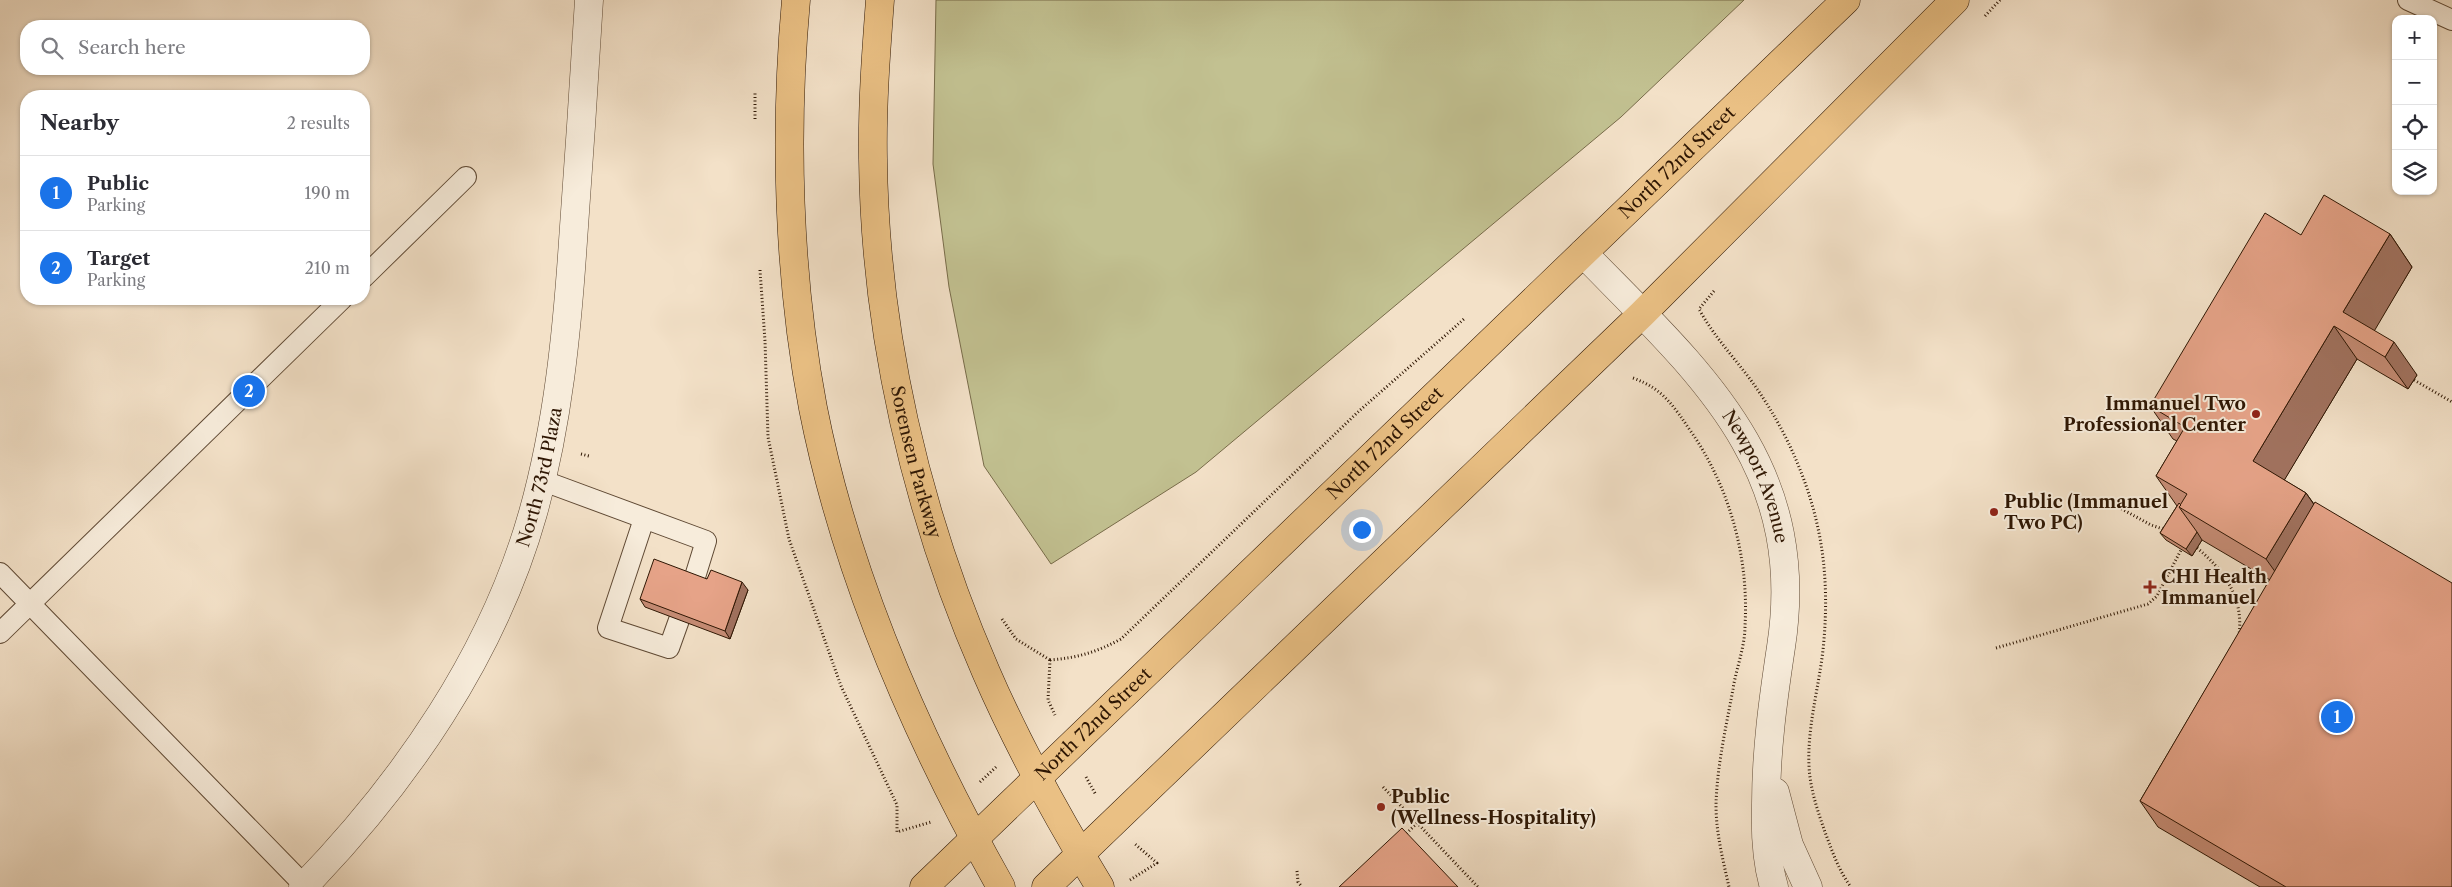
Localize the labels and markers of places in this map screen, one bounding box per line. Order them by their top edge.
pin: 2 [233,372,265,410]
place label: Immanuel Two Professional Center [2063,393,2246,436]
marker: Immanuel Two Professional Center [2250,408,2262,420]
place label: Public (Immanuel Two PC) [2004,491,2168,534]
marker: Public (Immanuel Two PC) [1988,506,2000,518]
place label: CHI Health Immanuel [2161,566,2268,609]
marker: CHI Health Immanuel [2143,580,2157,594]
pin: 1 [2321,698,2353,736]
place label: Public (Wellness-Hospitality) [1391,786,1596,829]
marker: Public (Wellness-Hospitality) [1375,801,1387,813]

